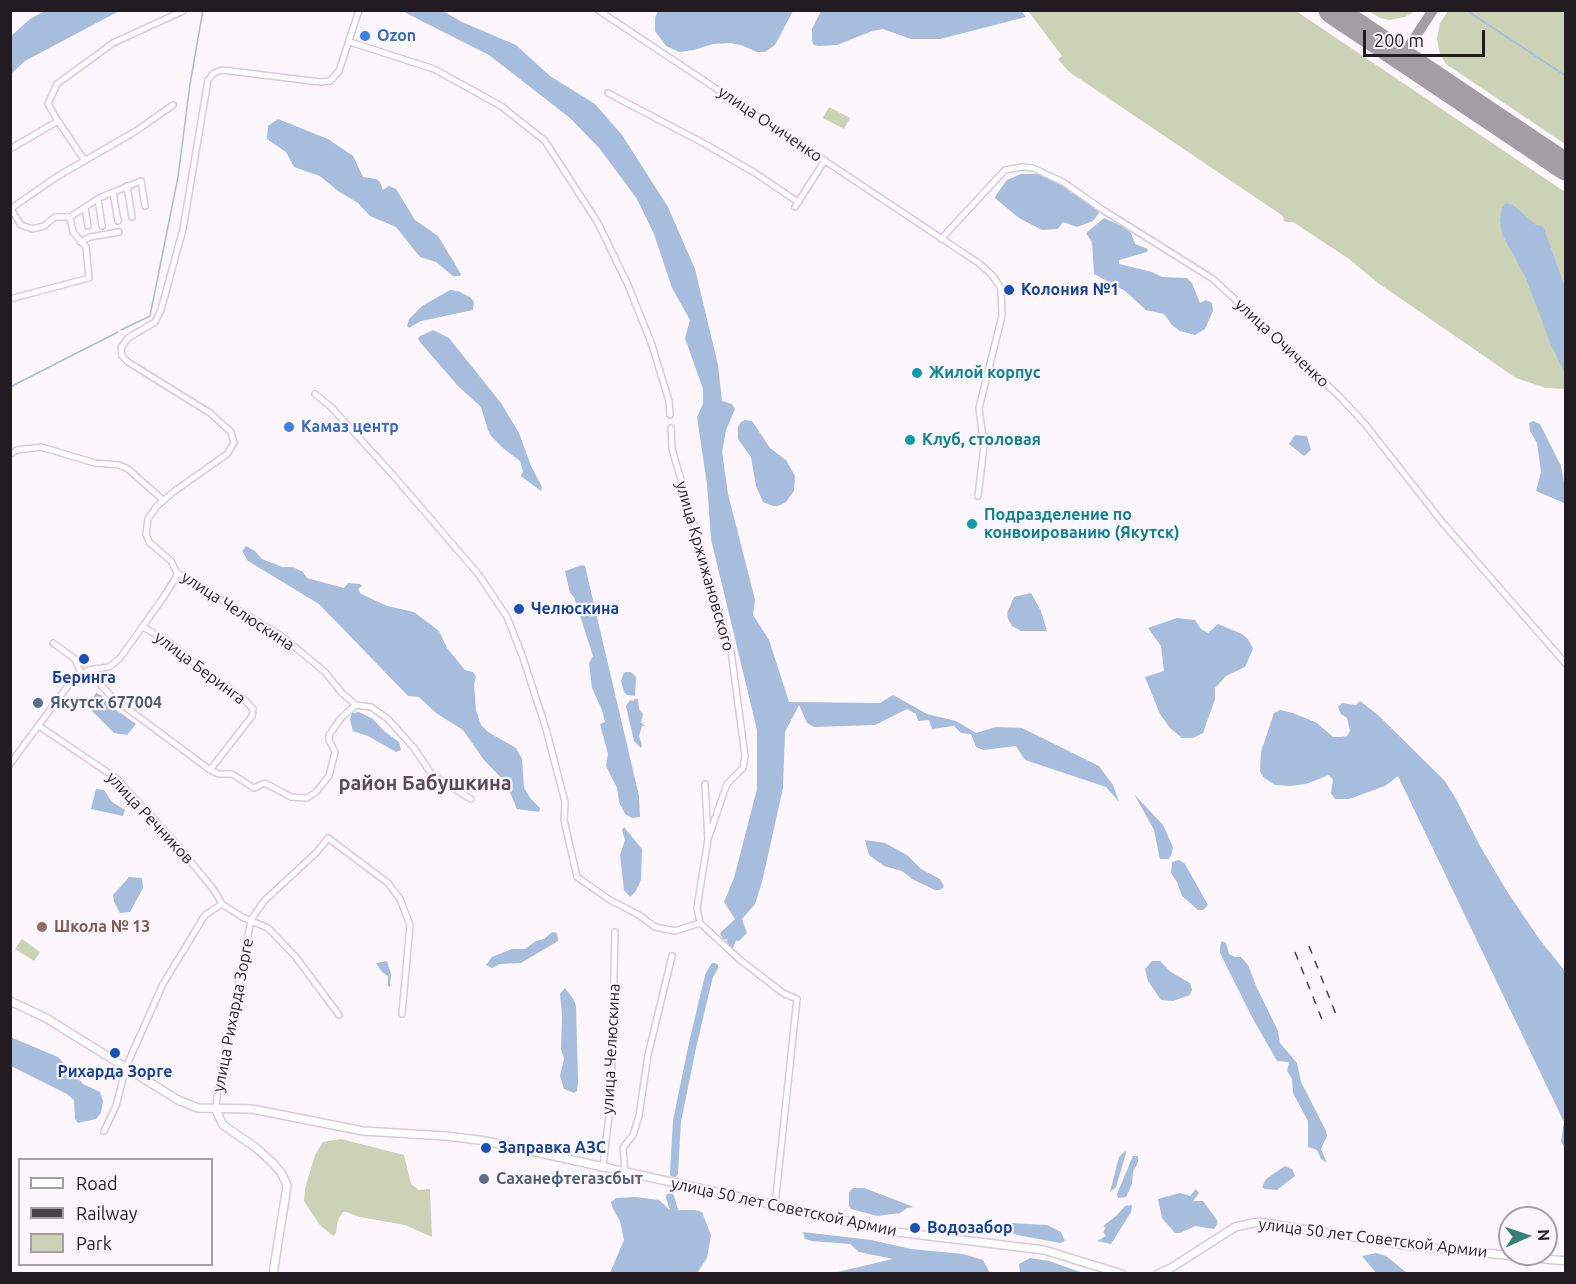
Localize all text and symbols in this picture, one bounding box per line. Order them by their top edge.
scale bar [1366,18,1488,56]
place label: Ozon [377,26,416,46]
marker: Ozon [358,29,372,43]
text: 200 m [1374,30,1424,50]
street label: улица Очиченко [714,82,826,166]
place label: Колония №1 [1021,280,1119,300]
marker: Колония №1 [1002,283,1016,297]
street label: улица Очиченко [1231,295,1333,391]
place label: Жилой корпус [929,363,1041,383]
marker: Жилой корпус [910,366,924,380]
place label: Камаз центр [301,417,399,437]
marker: Камаз центр [282,420,296,434]
place label: Клуб, столовая [922,430,1041,450]
marker: Клуб, столовая [903,433,917,447]
street label: улица Кржижановского [672,479,738,653]
place label: Подразделение по конвоированию (Якутск) [984,505,1180,543]
marker: Подразделение по конвоированию (Якутск) [965,517,979,531]
street label: улица Челюскина [178,567,298,655]
place label: Челюскина [531,599,619,619]
marker: Челюскина [512,602,526,616]
street label: улица Беринга [151,628,249,708]
marker: Беринга [77,652,91,666]
place label: Беринга [52,668,116,688]
place label: Якутск 677004 [50,693,162,713]
marker: Якутск 677004 [31,696,45,710]
street label: улица Речников [102,768,198,868]
district label: район Бабушкина [338,771,512,795]
place label: Школа № 13 [54,917,150,937]
marker: Школа № 13 [35,920,49,934]
street label: улица Рихарда Зорге [209,936,257,1094]
street label: улица Челюскина [598,983,624,1115]
marker: Рихарда Зорге [108,1046,122,1060]
place label: Рихарда Зорге [58,1062,172,1082]
place label: Заправка АЗС [498,1138,606,1158]
marker: Заправка АЗС [479,1141,493,1155]
legend [18,1158,213,1266]
place label: Саханефтегазсбыт [496,1169,643,1189]
marker: Саханефтегазсбыт [477,1172,491,1186]
text: Road [76,1173,118,1193]
street label: улица 50 лет Советской Армии [669,1174,899,1240]
text: Railway [76,1203,137,1223]
north arrow [1498,1206,1558,1266]
street label: улица 50 лет Советской Армии [1258,1214,1488,1262]
place label: Водозабор [927,1218,1013,1238]
marker: Водозабор [908,1221,922,1235]
text: N [1535,1229,1553,1242]
text: Park [76,1233,112,1253]

